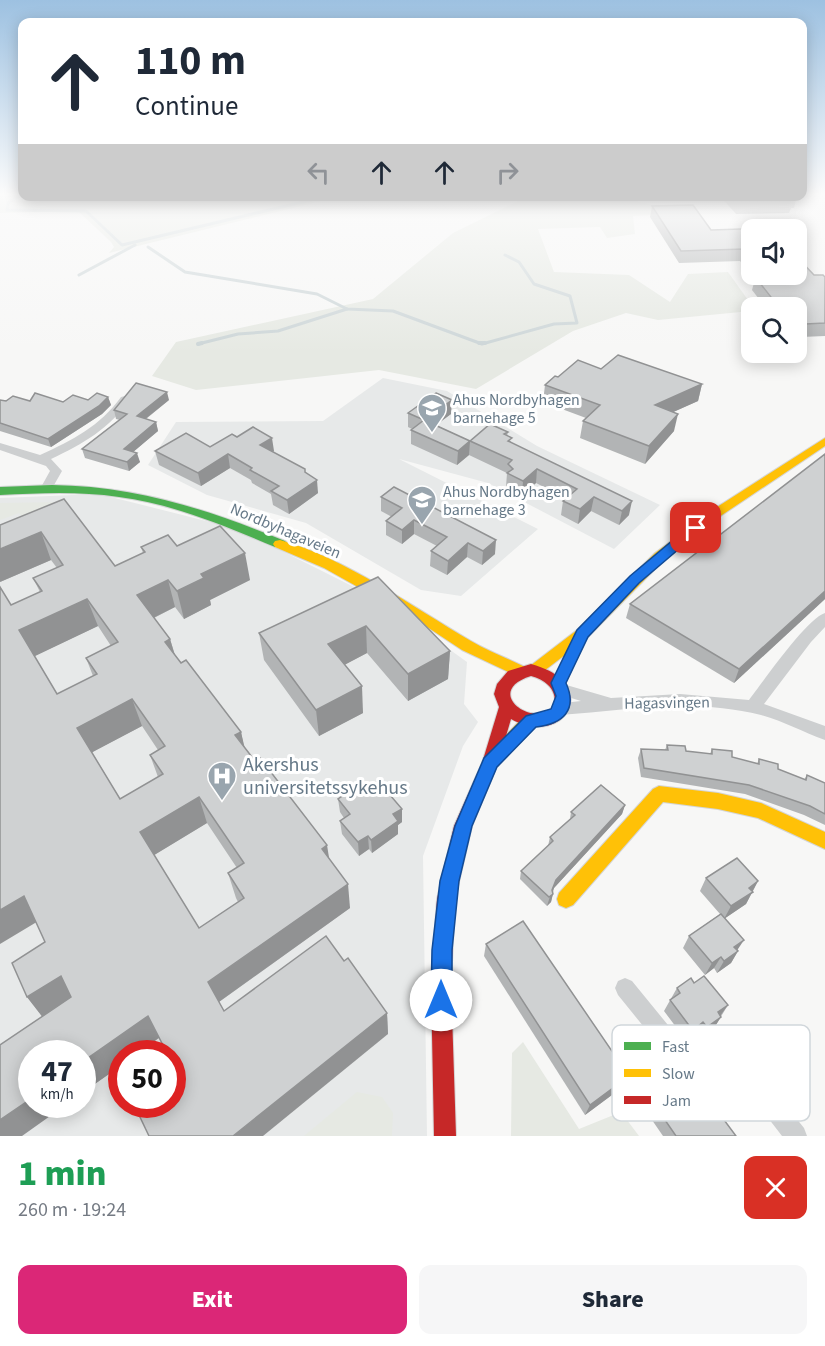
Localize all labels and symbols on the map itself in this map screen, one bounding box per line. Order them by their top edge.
place label: Ahus Nordbyhagen barnehage 5 [453,389,580,429]
school or university icon: Ahus Nordbyhagen barnehage 5 [416,392,448,434]
place label: Ahus Nordbyhagen barnehage 3 [443,481,570,521]
school or university icon: Ahus Nordbyhagen barnehage 3 [406,484,438,526]
street label: Nordbyhagaveien [227,498,344,564]
pin [670,502,721,553]
street label: Hagasvingen [624,691,710,715]
place label: Akershus universitetssykehus [243,751,408,802]
hospital icon: Akershus universitetssykehus [206,760,238,802]
position arrow [409,968,473,1032]
legend [612,1025,810,1121]
text: Fast [662,1036,690,1058]
speed limit sign: 50 [108,1040,186,1118]
text: Slow [662,1063,695,1085]
text: Jam [662,1090,691,1112]

